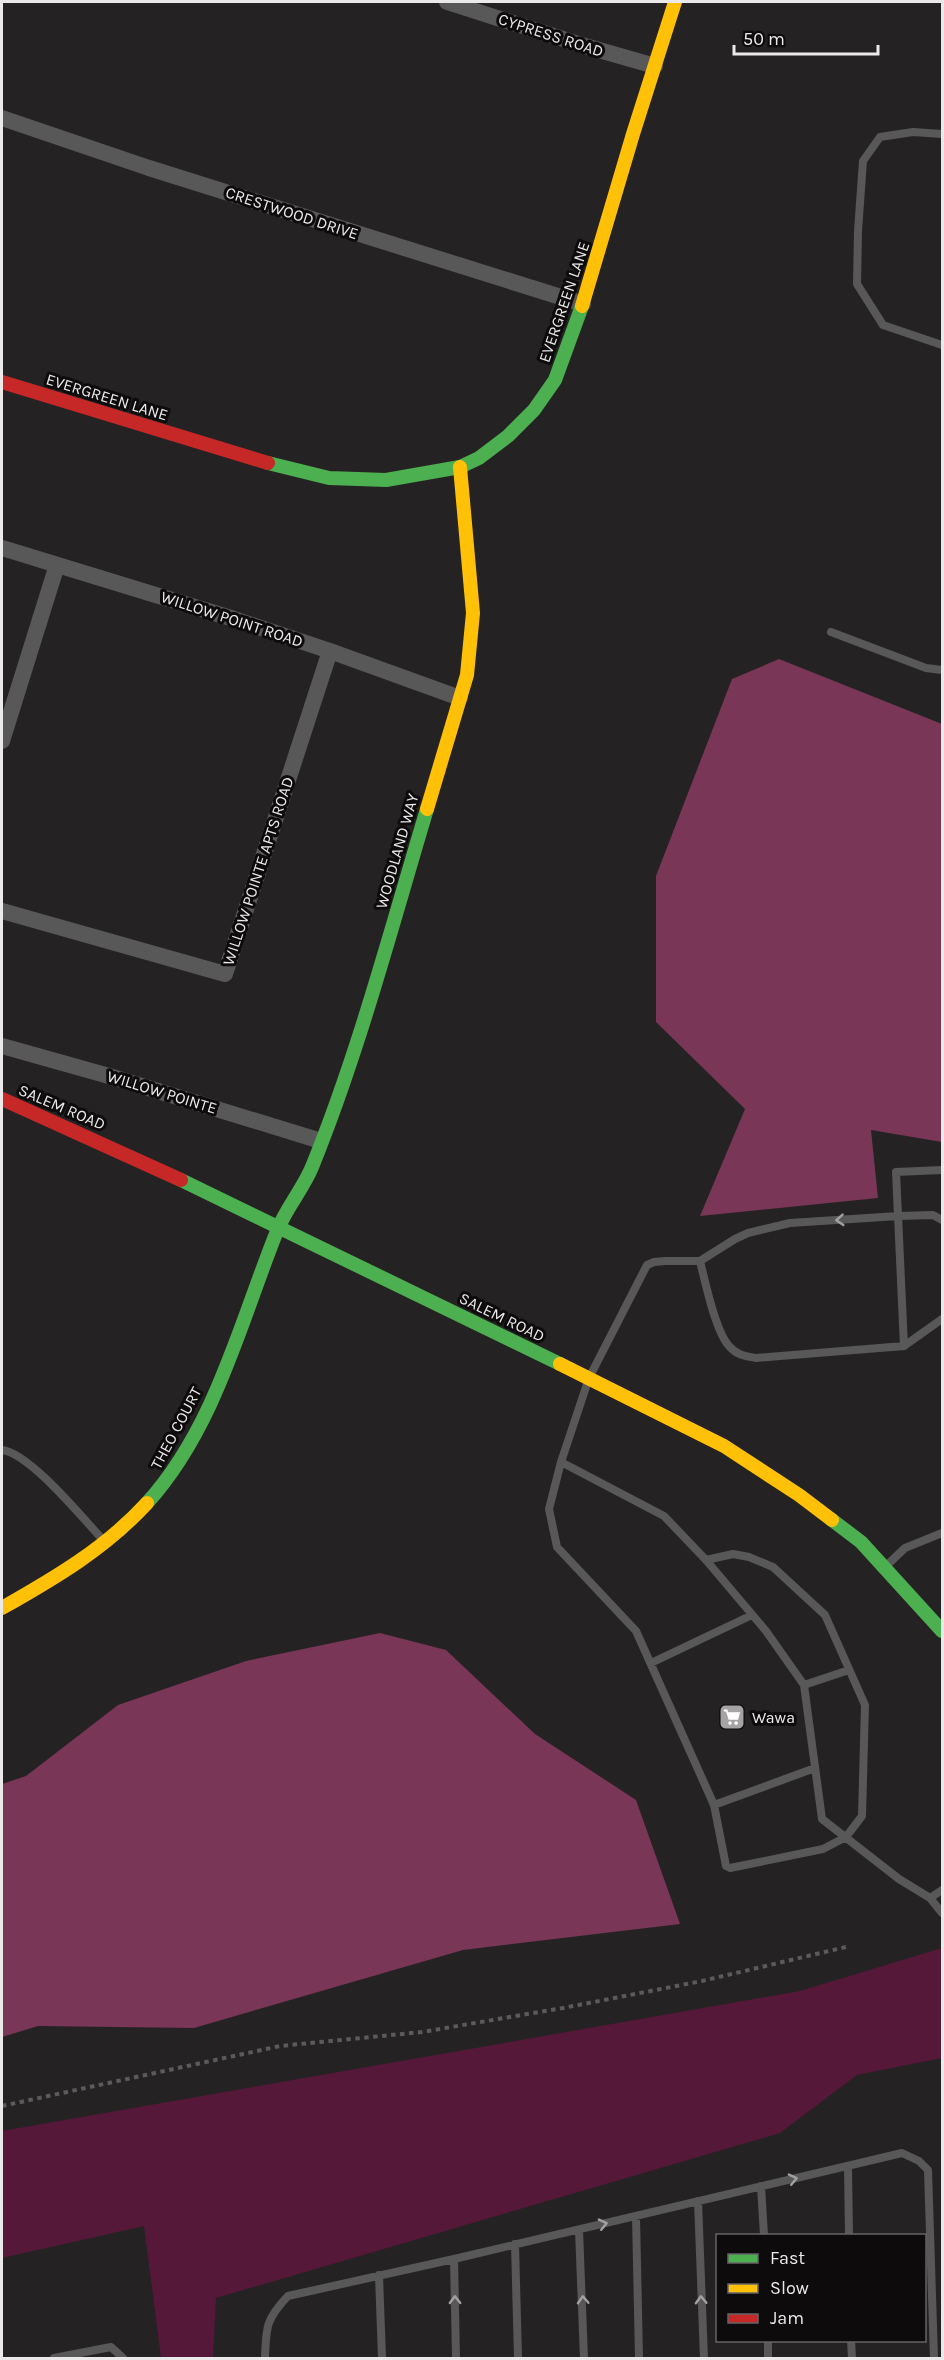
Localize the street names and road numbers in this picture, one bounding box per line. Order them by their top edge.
street label: CYPRESS ROAD [496,9,606,61]
street label: CRESTWOOD DRIVE [223,183,361,243]
street label: EVERGREEN LANE [534,239,594,365]
street label: EVERGREEN LANE [44,369,170,425]
street label: WILLOW POINT ROAD [158,587,306,651]
street label: WILLOW POINTE APTS ROAD [219,774,297,968]
street label: WOODLAND WAY [371,791,423,911]
street label: WILLOW POINTE [105,1066,219,1118]
street label: SALEM ROAD [16,1080,108,1134]
street label: SALEM ROAD [456,1288,548,1346]
street label: THEO COURT [146,1384,206,1472]

